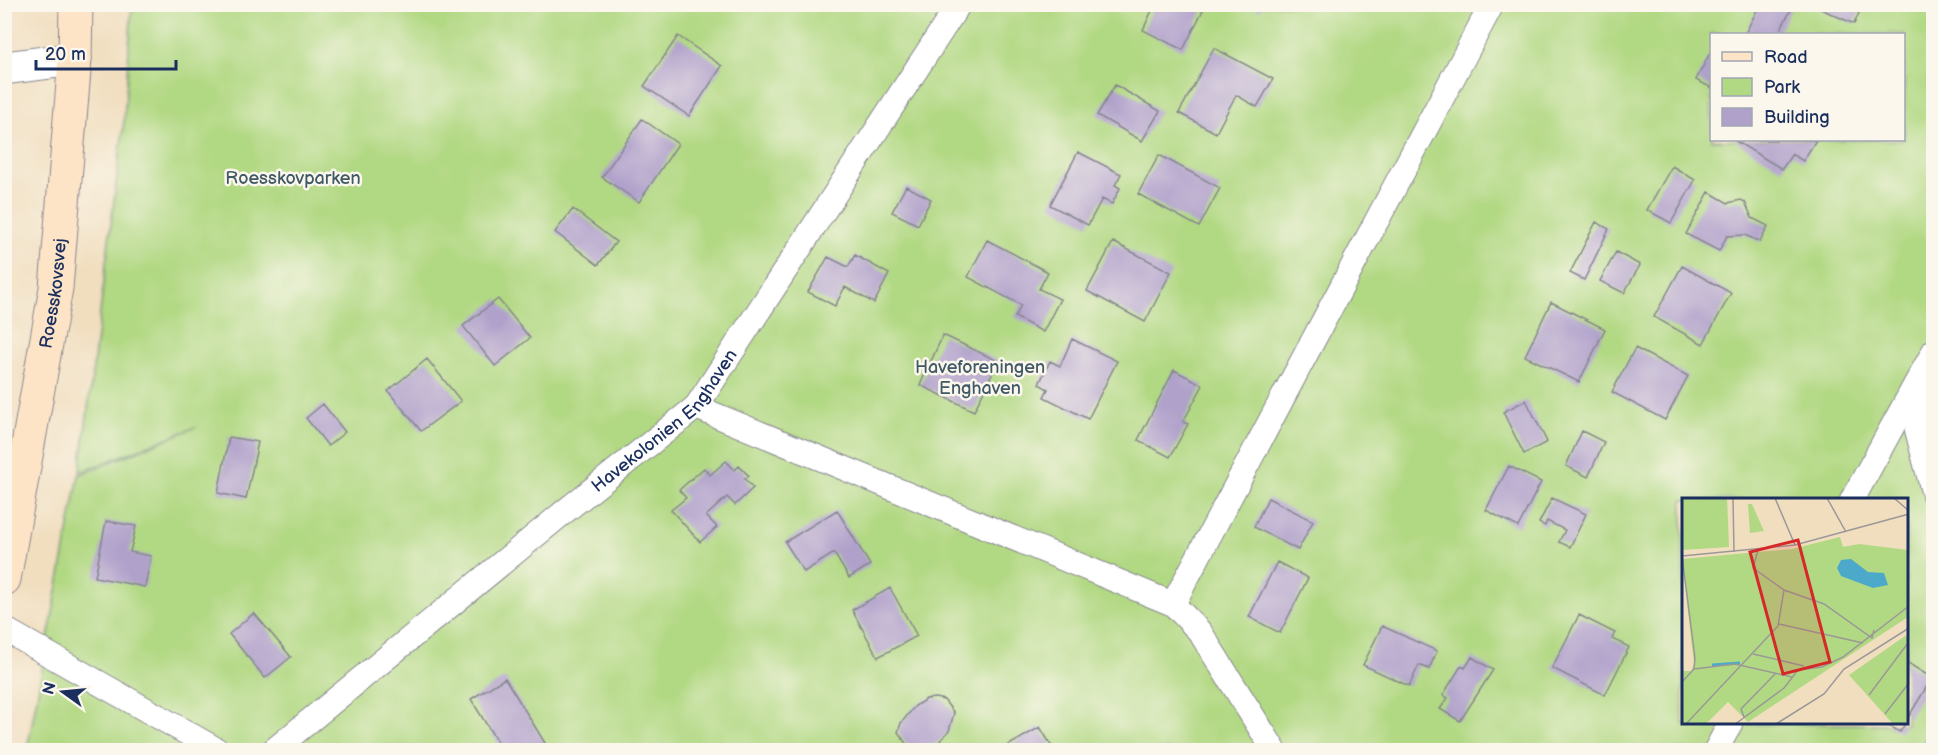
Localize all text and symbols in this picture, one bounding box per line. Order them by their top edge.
scale bar [36,33,176,71]
legend [1710,33,1905,141]
text: 20 m [45,44,86,65]
text: Road [1764,47,1808,68]
text: Park [1764,77,1800,98]
text: Building [1764,107,1830,128]
park label: Roesskovparken [225,168,361,189]
street label: Roesskovsvej [35,237,71,350]
street label: Havekolonien Enghaven [588,346,742,497]
park label: Haveforeningen Enghaven [915,357,1045,399]
inset map [1682,498,1908,725]
north arrow [33,662,93,722]
text: N [39,680,61,697]

